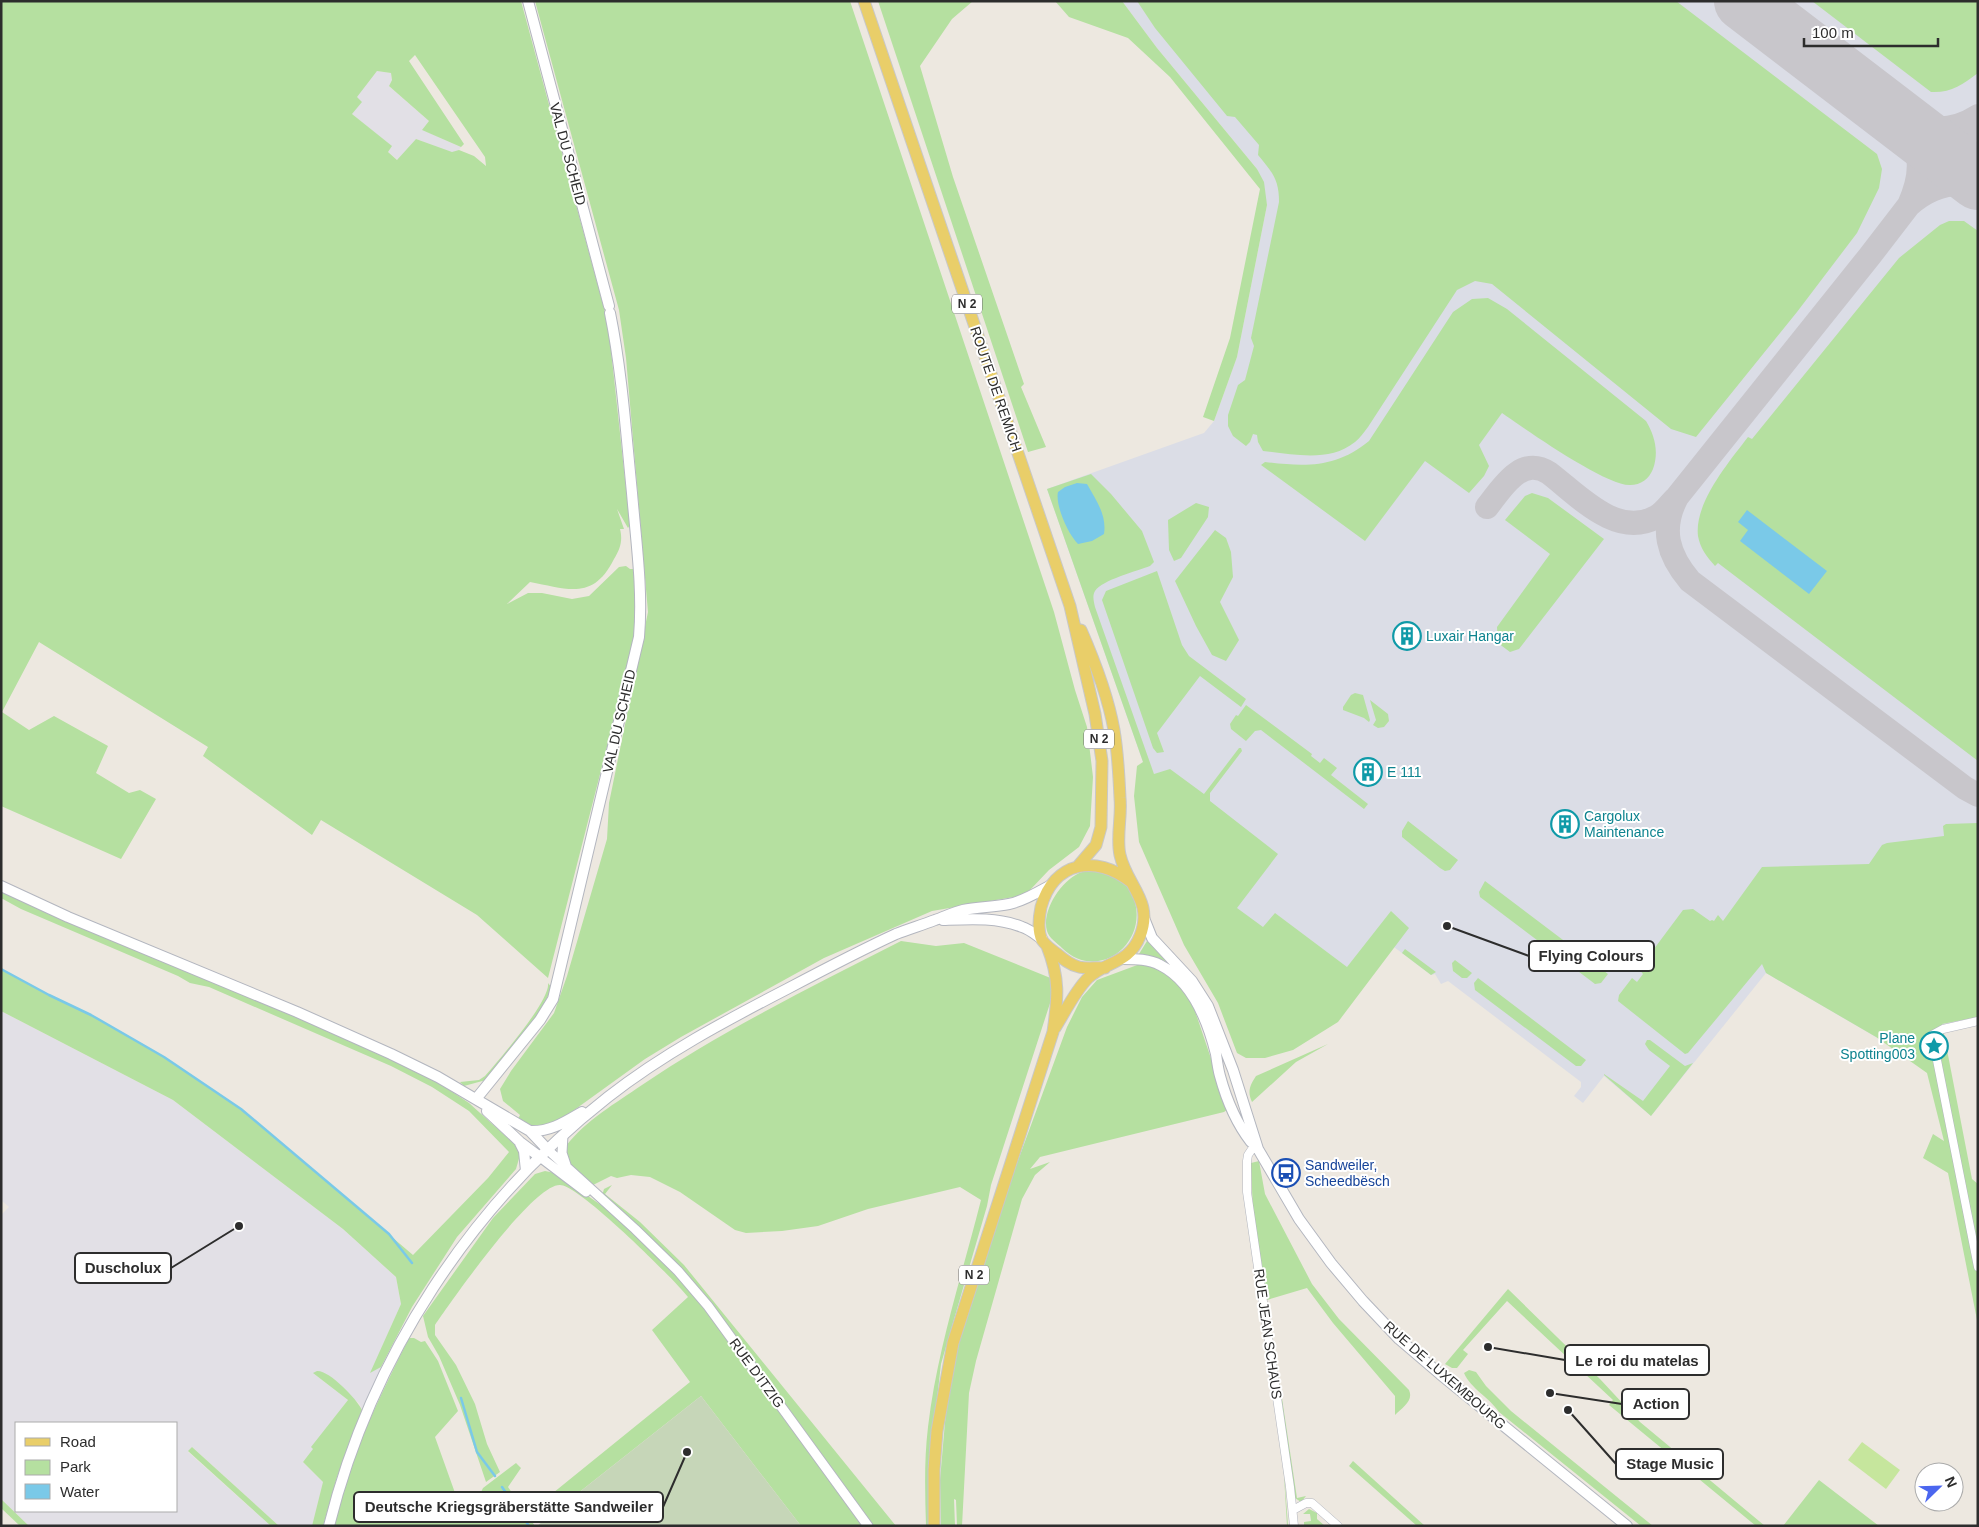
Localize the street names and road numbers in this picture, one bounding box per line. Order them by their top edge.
street label: VAL DU SCHEID [547,101,589,207]
road number: N 2 [952,294,982,314]
street label: ROUTE DE REMICH [967,324,1025,454]
street label: VAL DU SCHEID [599,668,639,774]
road number: N 2 [1084,730,1114,749]
road number: N 2 [959,1266,989,1284]
street label: RUE JEAN SCHAUS [1251,1268,1285,1400]
street label: RUE DE LUXEMBOURG [1381,1318,1509,1432]
street label: RUE D'ITZIG [726,1335,788,1411]

